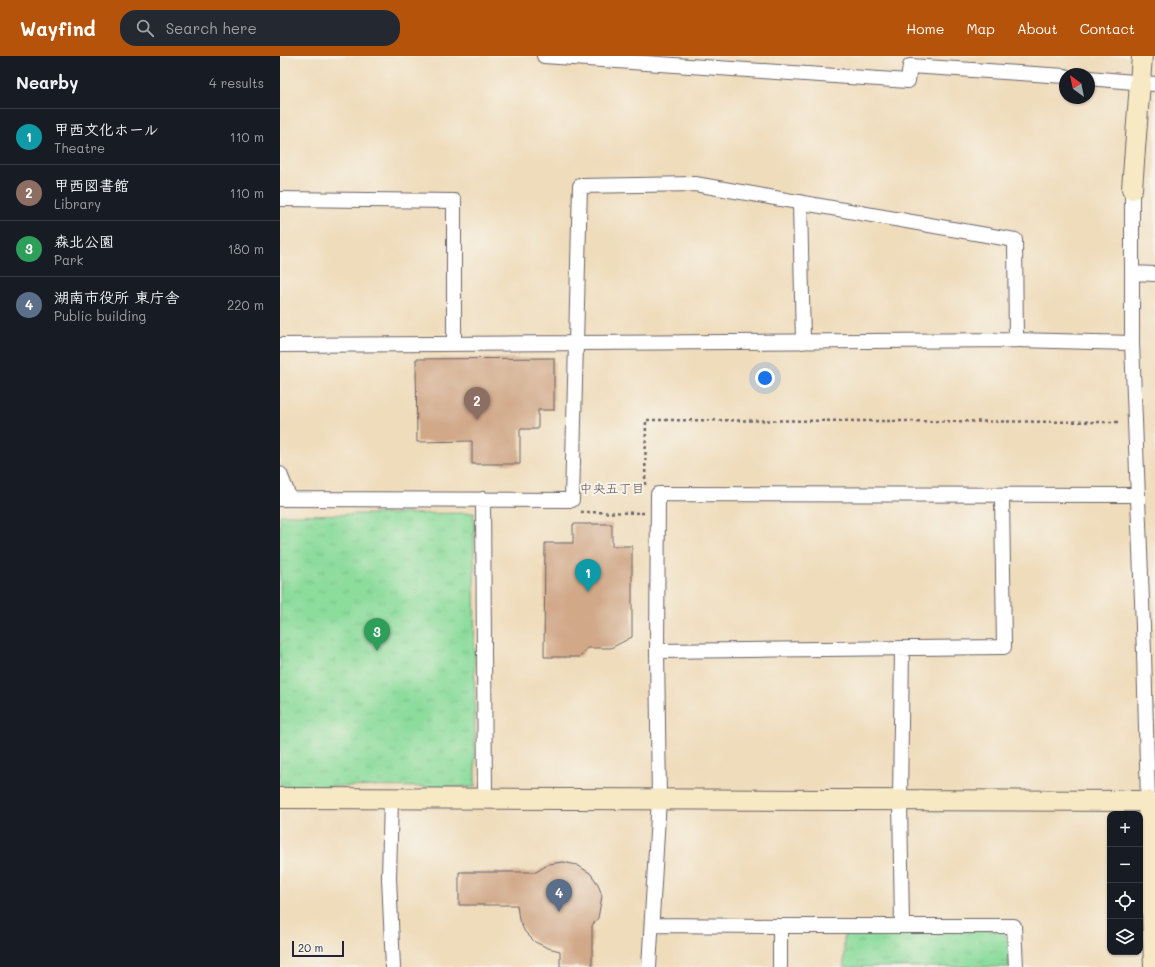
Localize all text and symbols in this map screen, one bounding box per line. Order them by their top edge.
search box [120,10,400,46]
text: Wayfind [20,16,96,41]
icon: search [134,17,156,39]
text: Search here [166,18,257,38]
text: Home [906,19,944,38]
text: Map [966,19,995,38]
text: About [1017,19,1058,38]
text: Contact [1080,19,1135,38]
north arrow [1059,68,1095,104]
text: Nearby [16,71,78,93]
text: 4 results [209,74,264,91]
text: 甲西文化ホール [54,119,158,139]
text: 1 [26,128,32,145]
text: 110 m [230,128,264,145]
text: Theatre [54,139,105,156]
text: 甲西図書館 [54,175,129,195]
text: 2 [25,184,33,201]
text: 110 m [230,184,264,201]
text: Library [54,195,101,212]
text: 森北公園 [54,231,114,251]
text: 3 [25,240,33,257]
text: 180 m [228,240,264,257]
text: Park [54,251,83,268]
text: 湖南市役所 東庁舎 [54,287,179,307]
text: 4 [25,296,33,313]
text: 220 m [227,296,264,313]
text: Public building [54,307,146,324]
your location [755,368,775,388]
pin: 2 [464,387,490,420]
district label: 中央五丁目 [579,479,645,496]
pin: 1 [575,559,601,592]
pin: 3 [364,618,390,651]
map controls [1107,811,1143,955]
button: + [1107,811,1143,847]
button: − [1107,847,1143,883]
pin: 4 [546,879,572,912]
button: locate [1107,883,1143,919]
button: layers [1107,919,1143,955]
scale bar [292,939,344,958]
text: 20 m [298,940,323,955]

